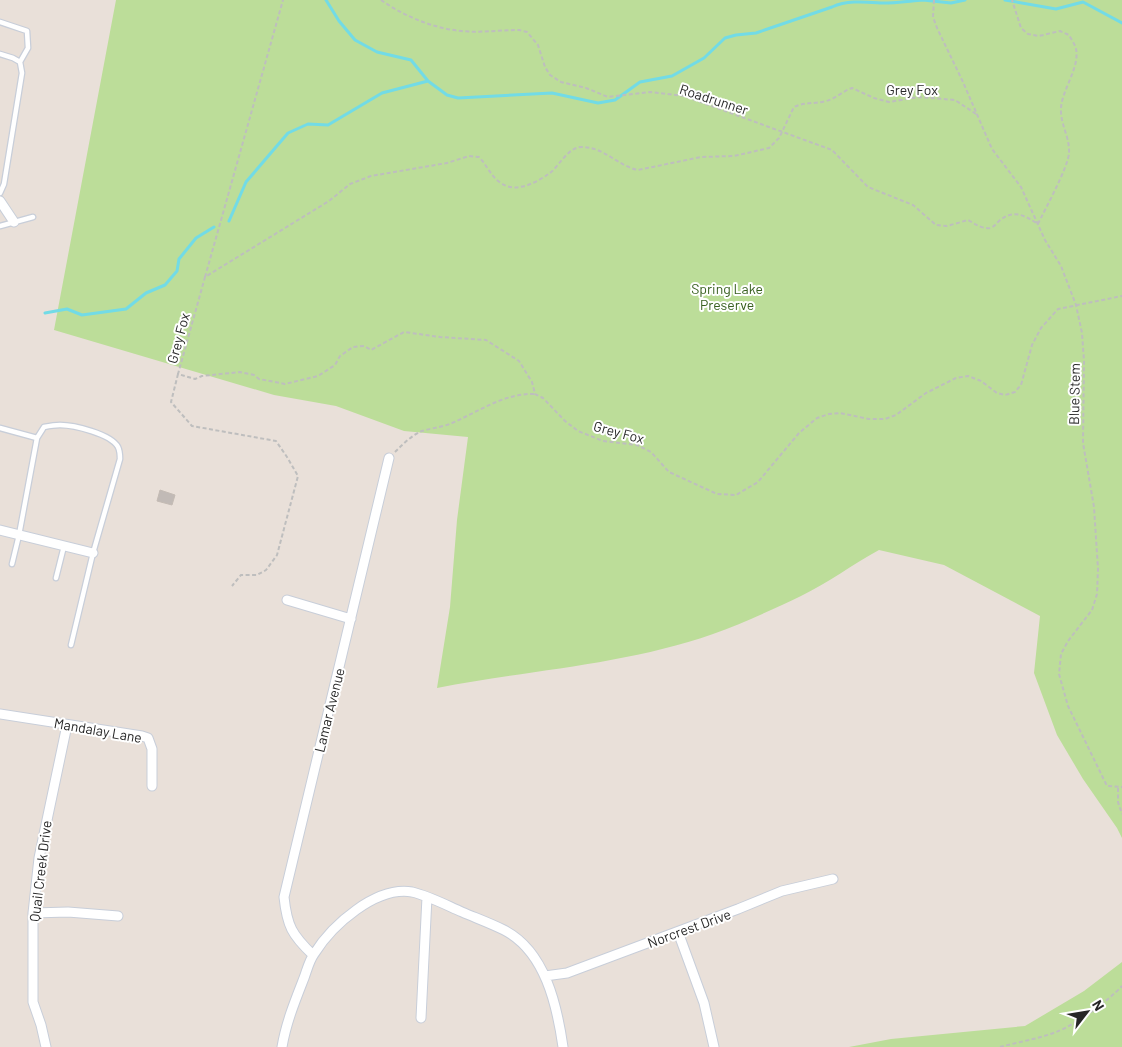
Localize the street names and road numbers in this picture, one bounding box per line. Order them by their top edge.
street label: Roadrunner [678,80,750,118]
street label: Grey Fox [886,81,938,98]
street label: Grey Fox [163,311,193,365]
street label: Blue Stem [1065,363,1083,425]
street label: Grey Fox [592,417,646,447]
street label: Lamar Avenue [310,666,348,754]
street label: Mandalay Lane [53,714,143,746]
street label: Quail Creek Drive [25,819,55,923]
street label: Norcrest Drive [645,905,733,951]

